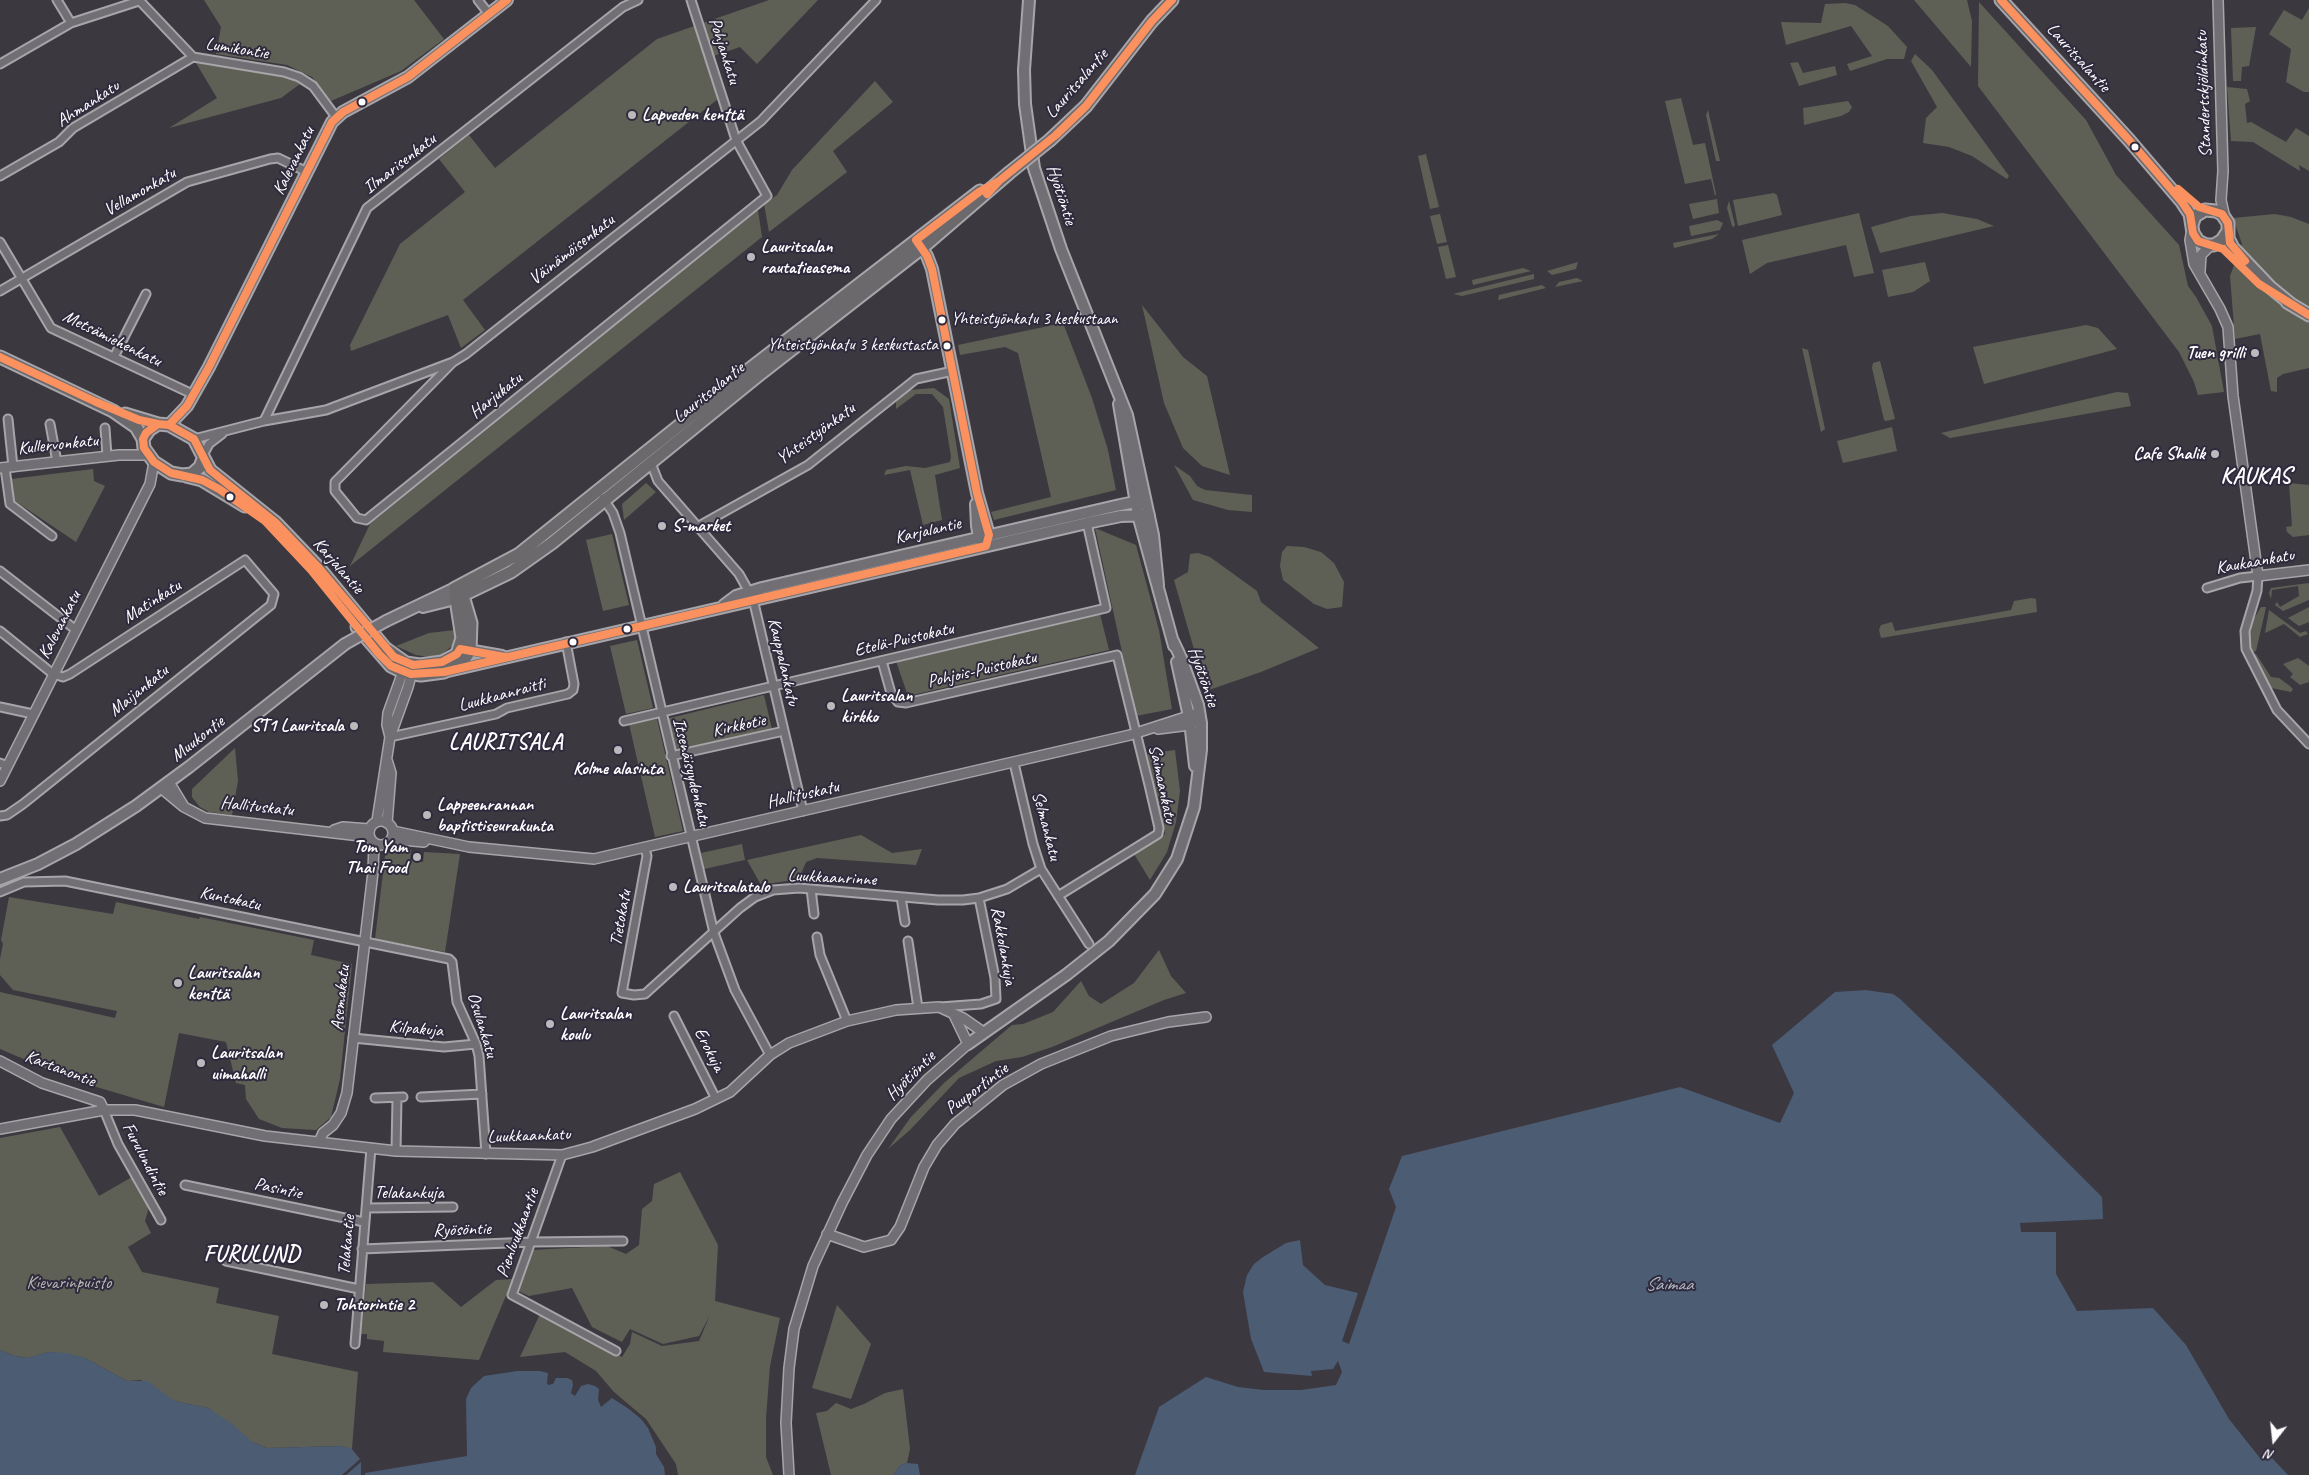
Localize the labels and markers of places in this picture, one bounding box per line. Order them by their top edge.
unlabelled marker [357,97,367,107]
place label: Lapveden kenttä [642,104,743,126]
marker: Lapveden kenttä [626,109,638,121]
unlabelled marker [2130,142,2140,152]
place label: Lauritsalan rautatieasema [761,236,849,278]
marker: Lauritsalan rautatieasema [745,251,757,263]
place label: Yhteistyönkatu 3 keskustaan [951,310,1118,330]
marker: Yhteistyönkatu 3 keskustaan [937,315,947,325]
place label: Yhteistyönkatu 3 keskustasta [767,336,938,356]
marker: Yhteistyönkatu 3 keskustasta [942,341,952,351]
place label: Tuen grilli [2187,342,2245,364]
marker: Tuen grilli [2249,347,2261,359]
place label: Cafe Shalik [2133,443,2205,465]
marker: Cafe Shalik [2209,448,2221,460]
unlabelled marker [225,492,235,502]
place label: S-market [672,515,730,537]
marker: S-market [656,520,668,532]
unlabelled marker [622,624,632,634]
unlabelled marker [568,637,578,647]
place label: Lauritsalan kirkko [841,685,912,728]
marker: Lauritsalan kirkko [825,700,837,712]
place label: ST1 Lauritsala [251,715,344,737]
marker: ST1 Lauritsala [348,720,360,732]
marker: Kolme alasinta [612,744,624,756]
place label: Kolme alasinta [573,758,663,780]
place label: Lappeenrannan baptistiseurakunta [437,794,553,836]
marker: Lappeenrannan baptistiseurakunta [421,809,433,821]
place label: Tom Yam Thai Food [346,836,407,879]
marker: Tom Yam Thai Food [411,851,423,863]
place label: Lauritsalatalo [683,876,769,898]
marker: Lauritsalatalo [667,881,679,893]
place label: Lauritsalan kenttä [188,962,259,1004]
marker: Lauritsalan kenttä [172,977,184,989]
place label: Lauritsalan koulu [560,1003,631,1046]
marker: Lauritsalan koulu [544,1018,556,1030]
place label: Lauritsalan uimahalli [211,1042,282,1084]
marker: Lauritsalan uimahalli [195,1057,207,1069]
place label: Tohtorintie 2 [334,1294,414,1316]
marker: Tohtorintie 2 [318,1299,330,1311]

